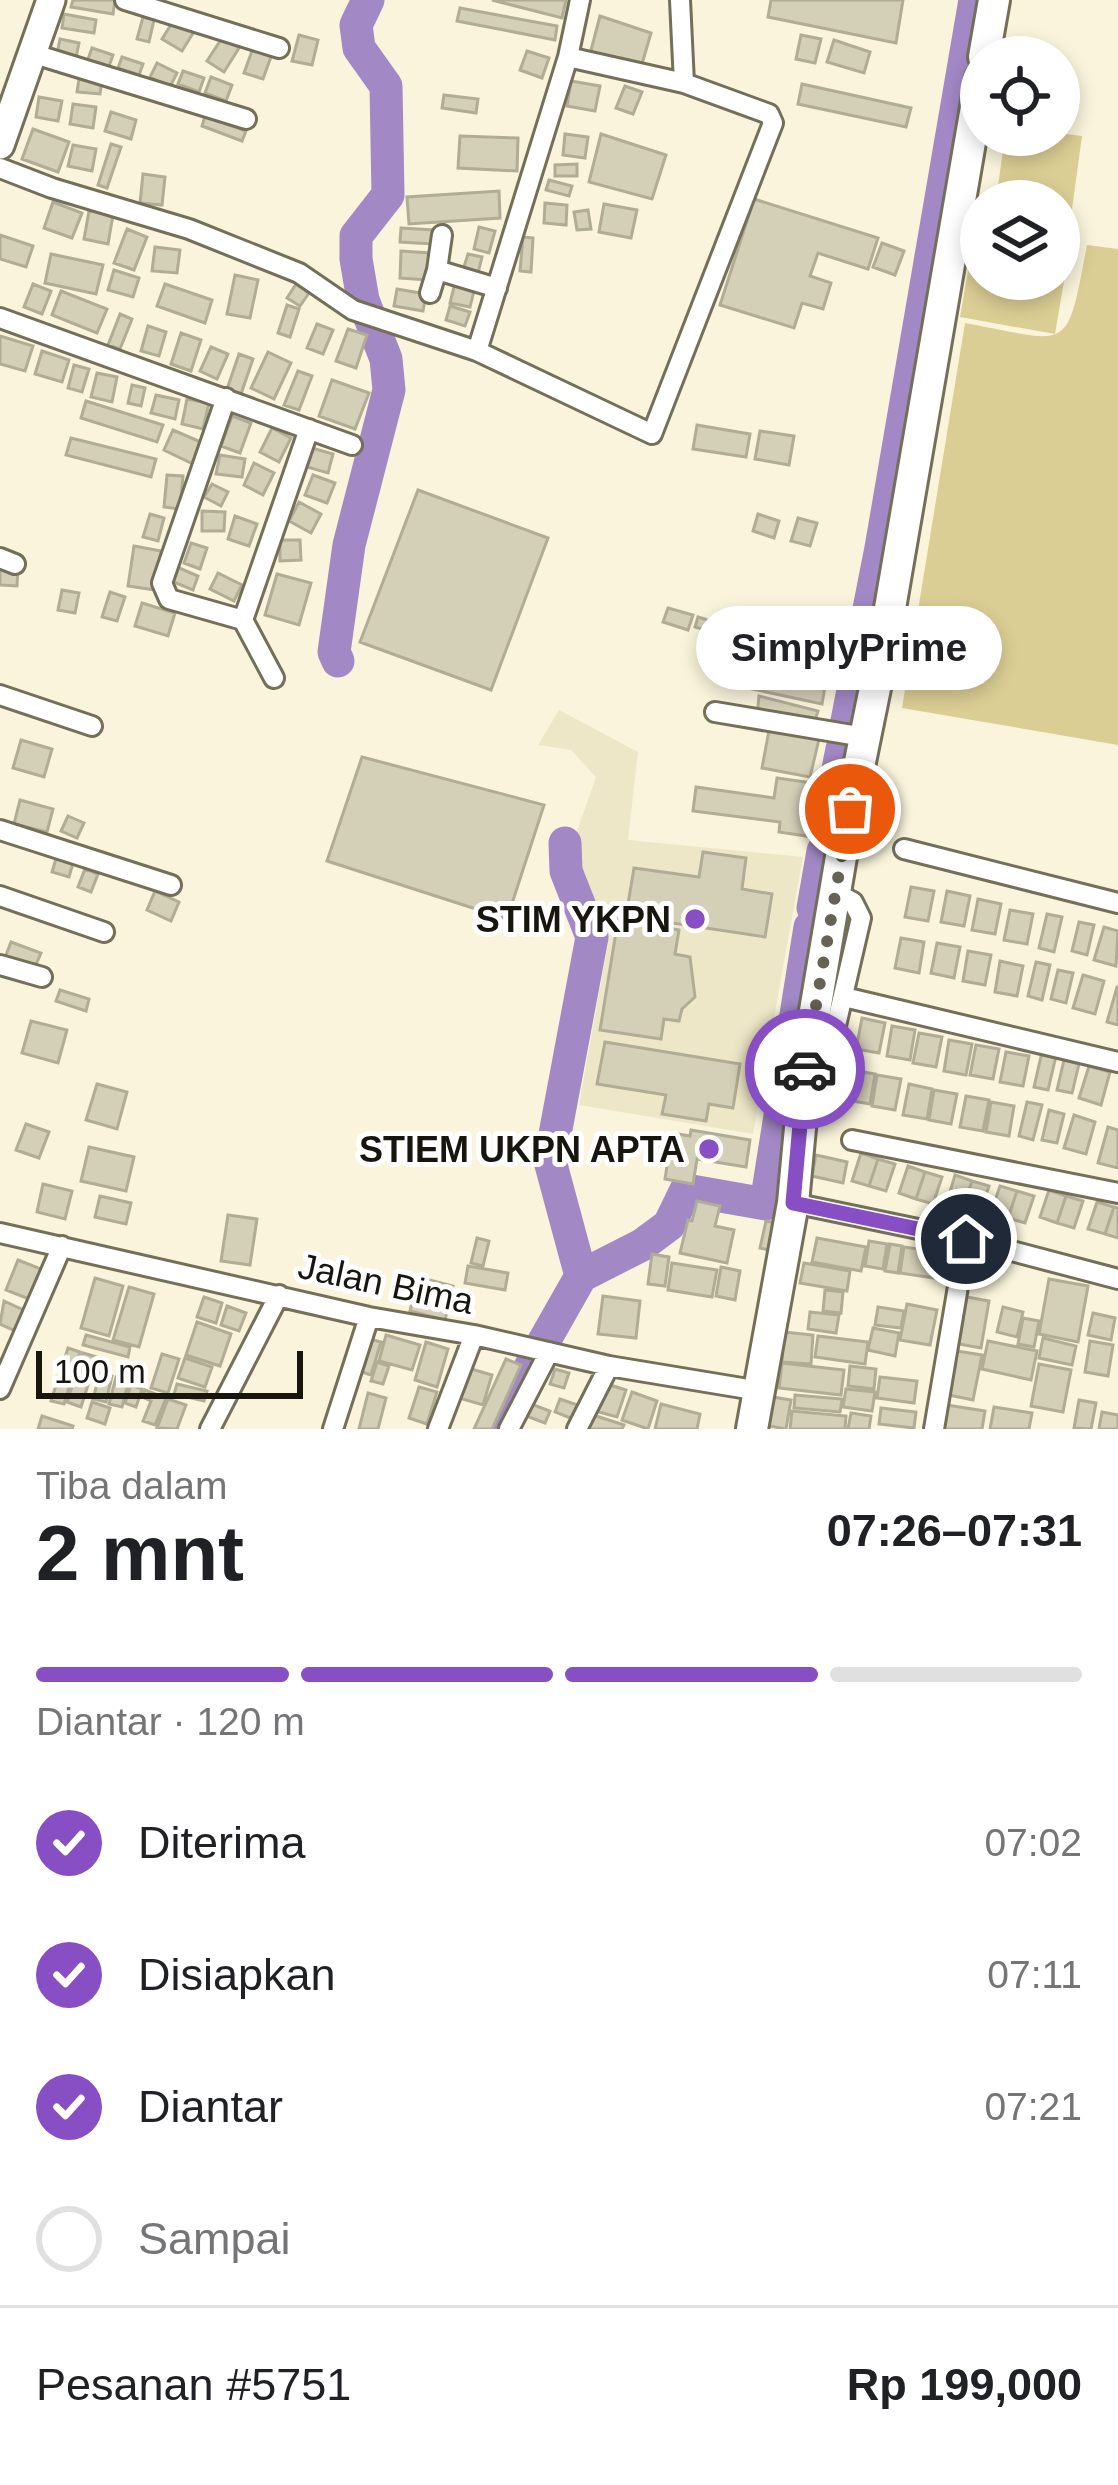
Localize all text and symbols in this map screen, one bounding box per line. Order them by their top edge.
map controls [960,36,1080,300]
button: locate [960,36,1080,156]
button: layers [960,180,1080,300]
callout: SimplyPrime [697,605,1003,689]
text: SimplyPrime [731,626,967,669]
pin [799,758,901,860]
icon: bag [817,776,883,842]
place label: STIM YKPN [476,899,671,940]
marker: STIM YKPN [682,906,708,932]
courier [745,1009,865,1129]
icon: car [772,1036,838,1102]
place label: STIEM UKPN APTA [359,1129,685,1170]
marker: STIEM UKPN APTA [696,1136,722,1162]
pin [915,1188,1017,1290]
icon: home [933,1206,999,1272]
street label: Jalan Bima [295,1245,478,1322]
scale bar [36,1345,303,1398]
text: 100 m [54,1353,146,1390]
text: Tiba dalam [36,1464,227,1507]
text: 07:26–07:31 [827,1505,1082,1556]
text: 2 mnt [36,1509,244,1597]
text: Diantar · 120 m [36,1700,305,1743]
icon: check [36,1810,102,1876]
text: Diterima [138,1817,306,1868]
text: 07:02 [984,1821,1082,1864]
icon: check [36,1942,102,2008]
text: Disiapkan [138,1949,336,2000]
text: 07:11 [987,1953,1082,1996]
icon: check [36,2074,102,2140]
text: Diantar [138,2081,283,2132]
text: 07:21 [984,2085,1082,2128]
text: Sampai [138,2213,291,2264]
text: Pesanan #5751 [36,2359,351,2410]
text: Rp 199,000 [847,2359,1082,2410]

